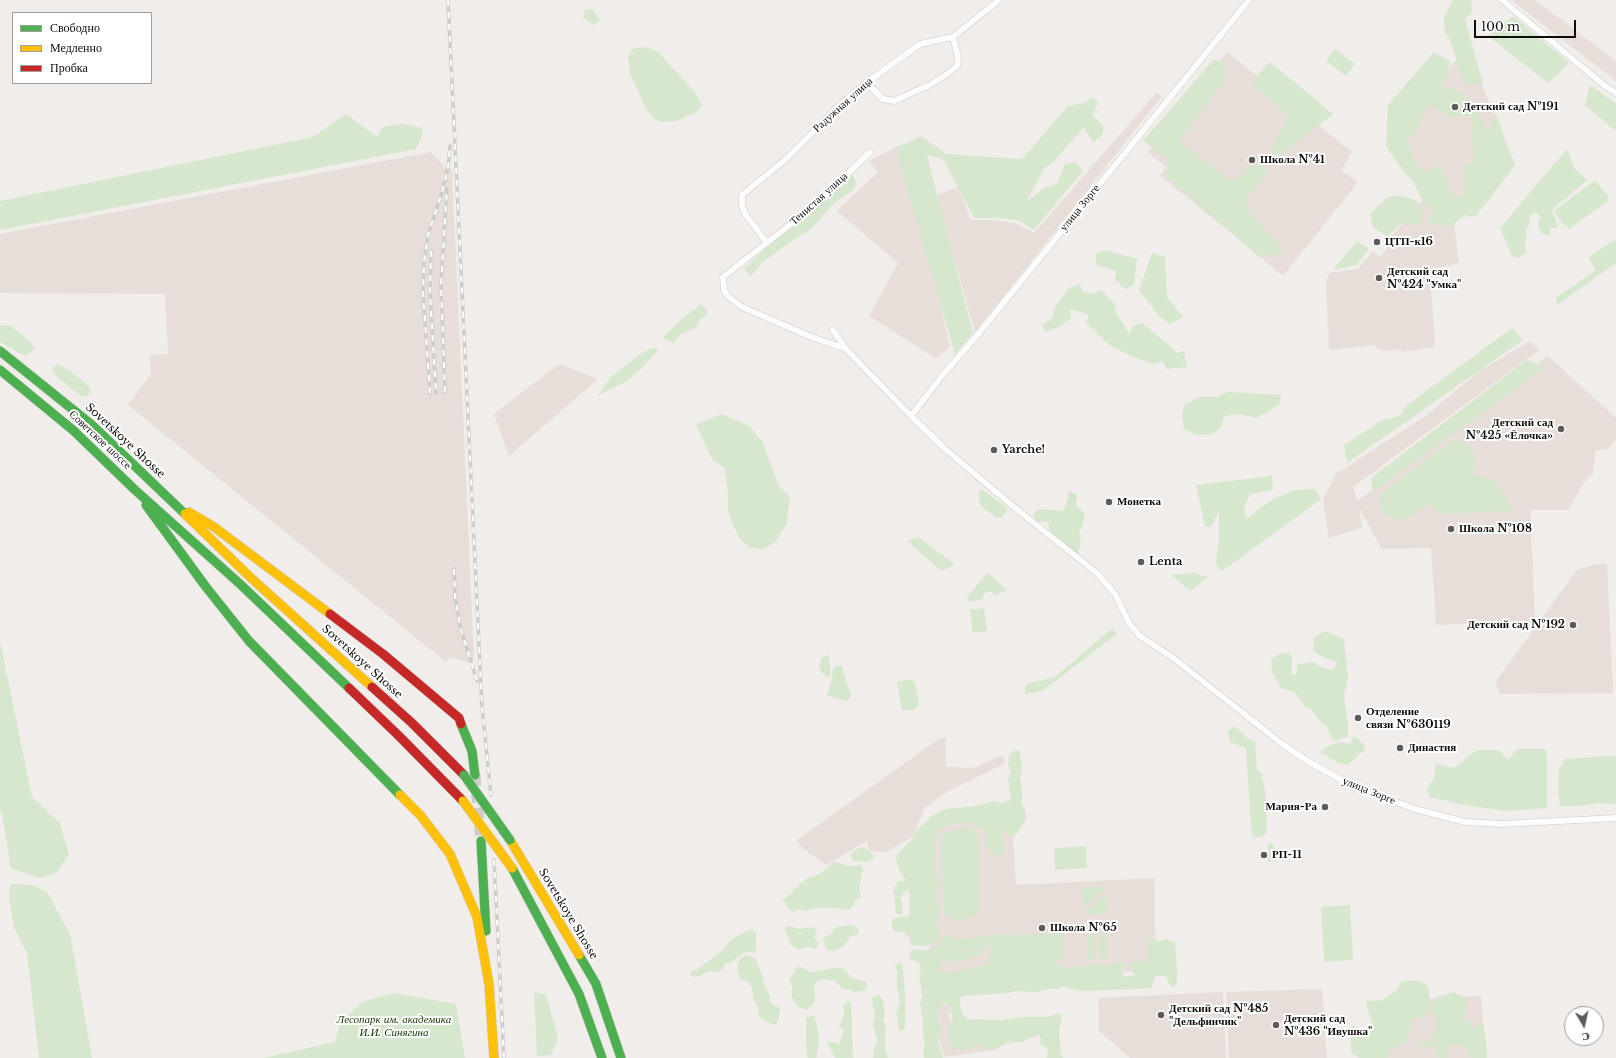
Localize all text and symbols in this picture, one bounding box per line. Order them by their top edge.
legend [12,12,152,84]
scale bar [1476,12,1578,38]
text: 100 m [1481,19,1520,34]
text: Свободно [50,20,100,35]
text: Медленно [50,40,102,55]
text: Пробка [50,60,88,75]
street label: Радужная улица [810,75,876,135]
place label: Детский сад №191 [1463,100,1559,114]
marker: Детский сад №191 [1450,102,1460,112]
place label: Школа №41 [1260,153,1325,167]
marker: Школа №41 [1247,155,1257,165]
street label: Тенистая улица [787,170,851,228]
street label: улица Зорге [1057,182,1103,234]
place label: ЦТП-к16 [1385,235,1433,249]
marker: ЦТП-к16 [1372,237,1382,247]
place label: Детский сад №424 "Умка" [1387,265,1461,291]
marker: Детский сад №424 "Умка" [1374,273,1384,283]
street label: Sovetskoye Shosse [83,401,167,481]
street label: Советское шоссе [66,408,134,472]
place label: Детский сад №425 «Ёлочка» [1466,416,1553,442]
marker: Детский сад №425 «Ёлочка» [1556,424,1566,434]
place label: Yarche! [1002,443,1045,457]
marker: Yarche! [989,445,999,455]
place label: Монетка [1117,495,1161,509]
marker: Монетка [1104,497,1114,507]
place label: Школа №108 [1459,522,1532,536]
marker: Школа №108 [1446,524,1456,534]
place label: Lenta [1149,555,1182,569]
marker: Lenta [1136,557,1146,567]
place label: Детский сад №192 [1467,618,1565,632]
marker: Детский сад №192 [1568,620,1578,630]
street label: Sovetskoye Shosse [319,622,405,702]
place label: Отделение связи №630119 [1366,705,1451,731]
marker: Отделение связи №630119 [1353,713,1363,723]
place label: Династия [1408,741,1456,755]
marker: Династия [1395,743,1405,753]
street label: улица Зорге [1341,774,1397,808]
place label: Мария-Ра [1265,800,1317,814]
marker: Мария-Ра [1320,802,1330,812]
place label: РП-11 [1272,848,1302,862]
marker: РП-11 [1259,850,1269,860]
street label: Sovetskoye Shosse [536,866,600,962]
place label: Школа №65 [1050,921,1117,935]
marker: Школа №65 [1037,923,1047,933]
place label: Детский сад №485 "Дельфинчик" [1169,1002,1268,1028]
north arrow [1564,1006,1604,1046]
marker: Детский сад №485 "Дельфинчик" [1156,1010,1166,1020]
place label: Детский сад №436 "Ивушка" [1284,1012,1372,1038]
park label: Лесопарк им. академика И.И. Синягина [337,1013,451,1039]
marker: Детский сад №436 "Ивушка" [1271,1020,1281,1030]
text: С [1581,1029,1591,1044]

